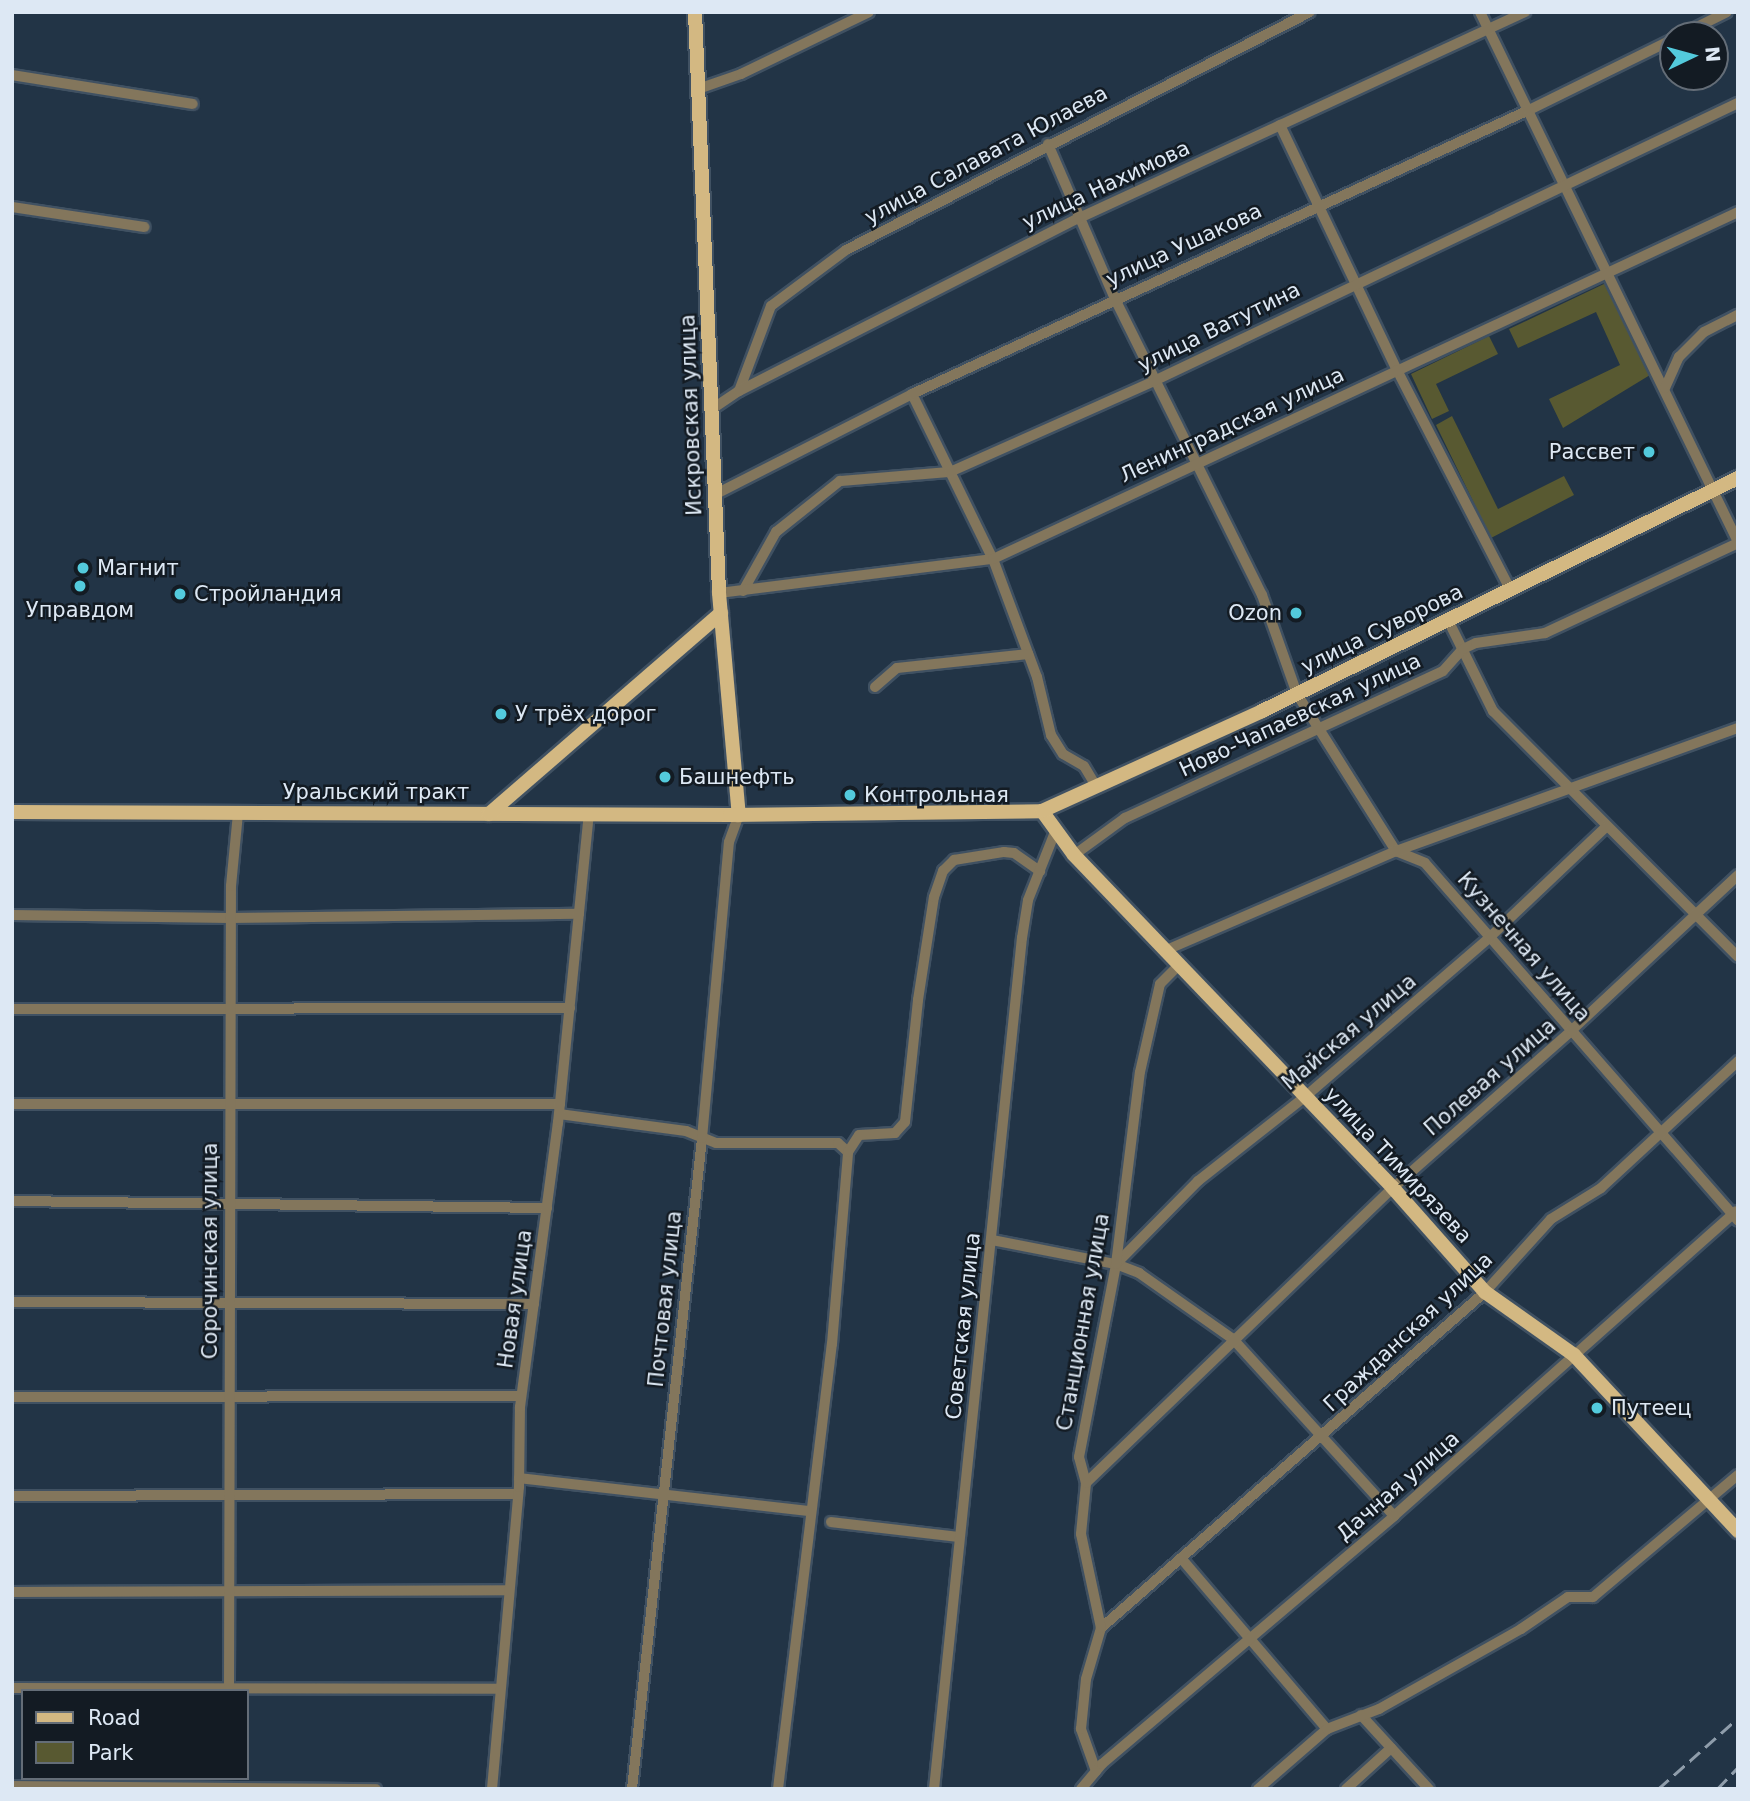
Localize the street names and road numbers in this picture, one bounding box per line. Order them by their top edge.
street label: улица Салавата Юлаева [860,80,1112,230]
street label: улица Нахимова [1018,135,1194,235]
street label: улица Ушакова [1102,198,1266,292]
street label: улица Ватутина [1134,277,1304,377]
street label: Искровская улица [675,314,707,516]
street label: Ленинградская улица [1116,362,1348,488]
street label: улица Суворова [1297,579,1467,679]
street label: Ново-Чапаевская улица [1175,648,1425,782]
street label: Уральский тракт [283,779,469,805]
street label: Кузнечная улица [1452,867,1596,1027]
street label: Майская улица [1277,968,1421,1096]
street label: Полевая улица [1419,1013,1561,1141]
street label: улица Тимирязева [1319,1082,1477,1248]
street label: Сорочинская улица [197,1143,223,1359]
street label: Почтовая улица [643,1209,687,1389]
street label: Станционная улица [1051,1211,1115,1433]
street label: Новая улица [493,1228,537,1370]
street label: Советская улица [941,1231,985,1421]
street label: Гражданская улица [1318,1247,1498,1417]
street label: Дачная улица [1332,1426,1464,1546]

